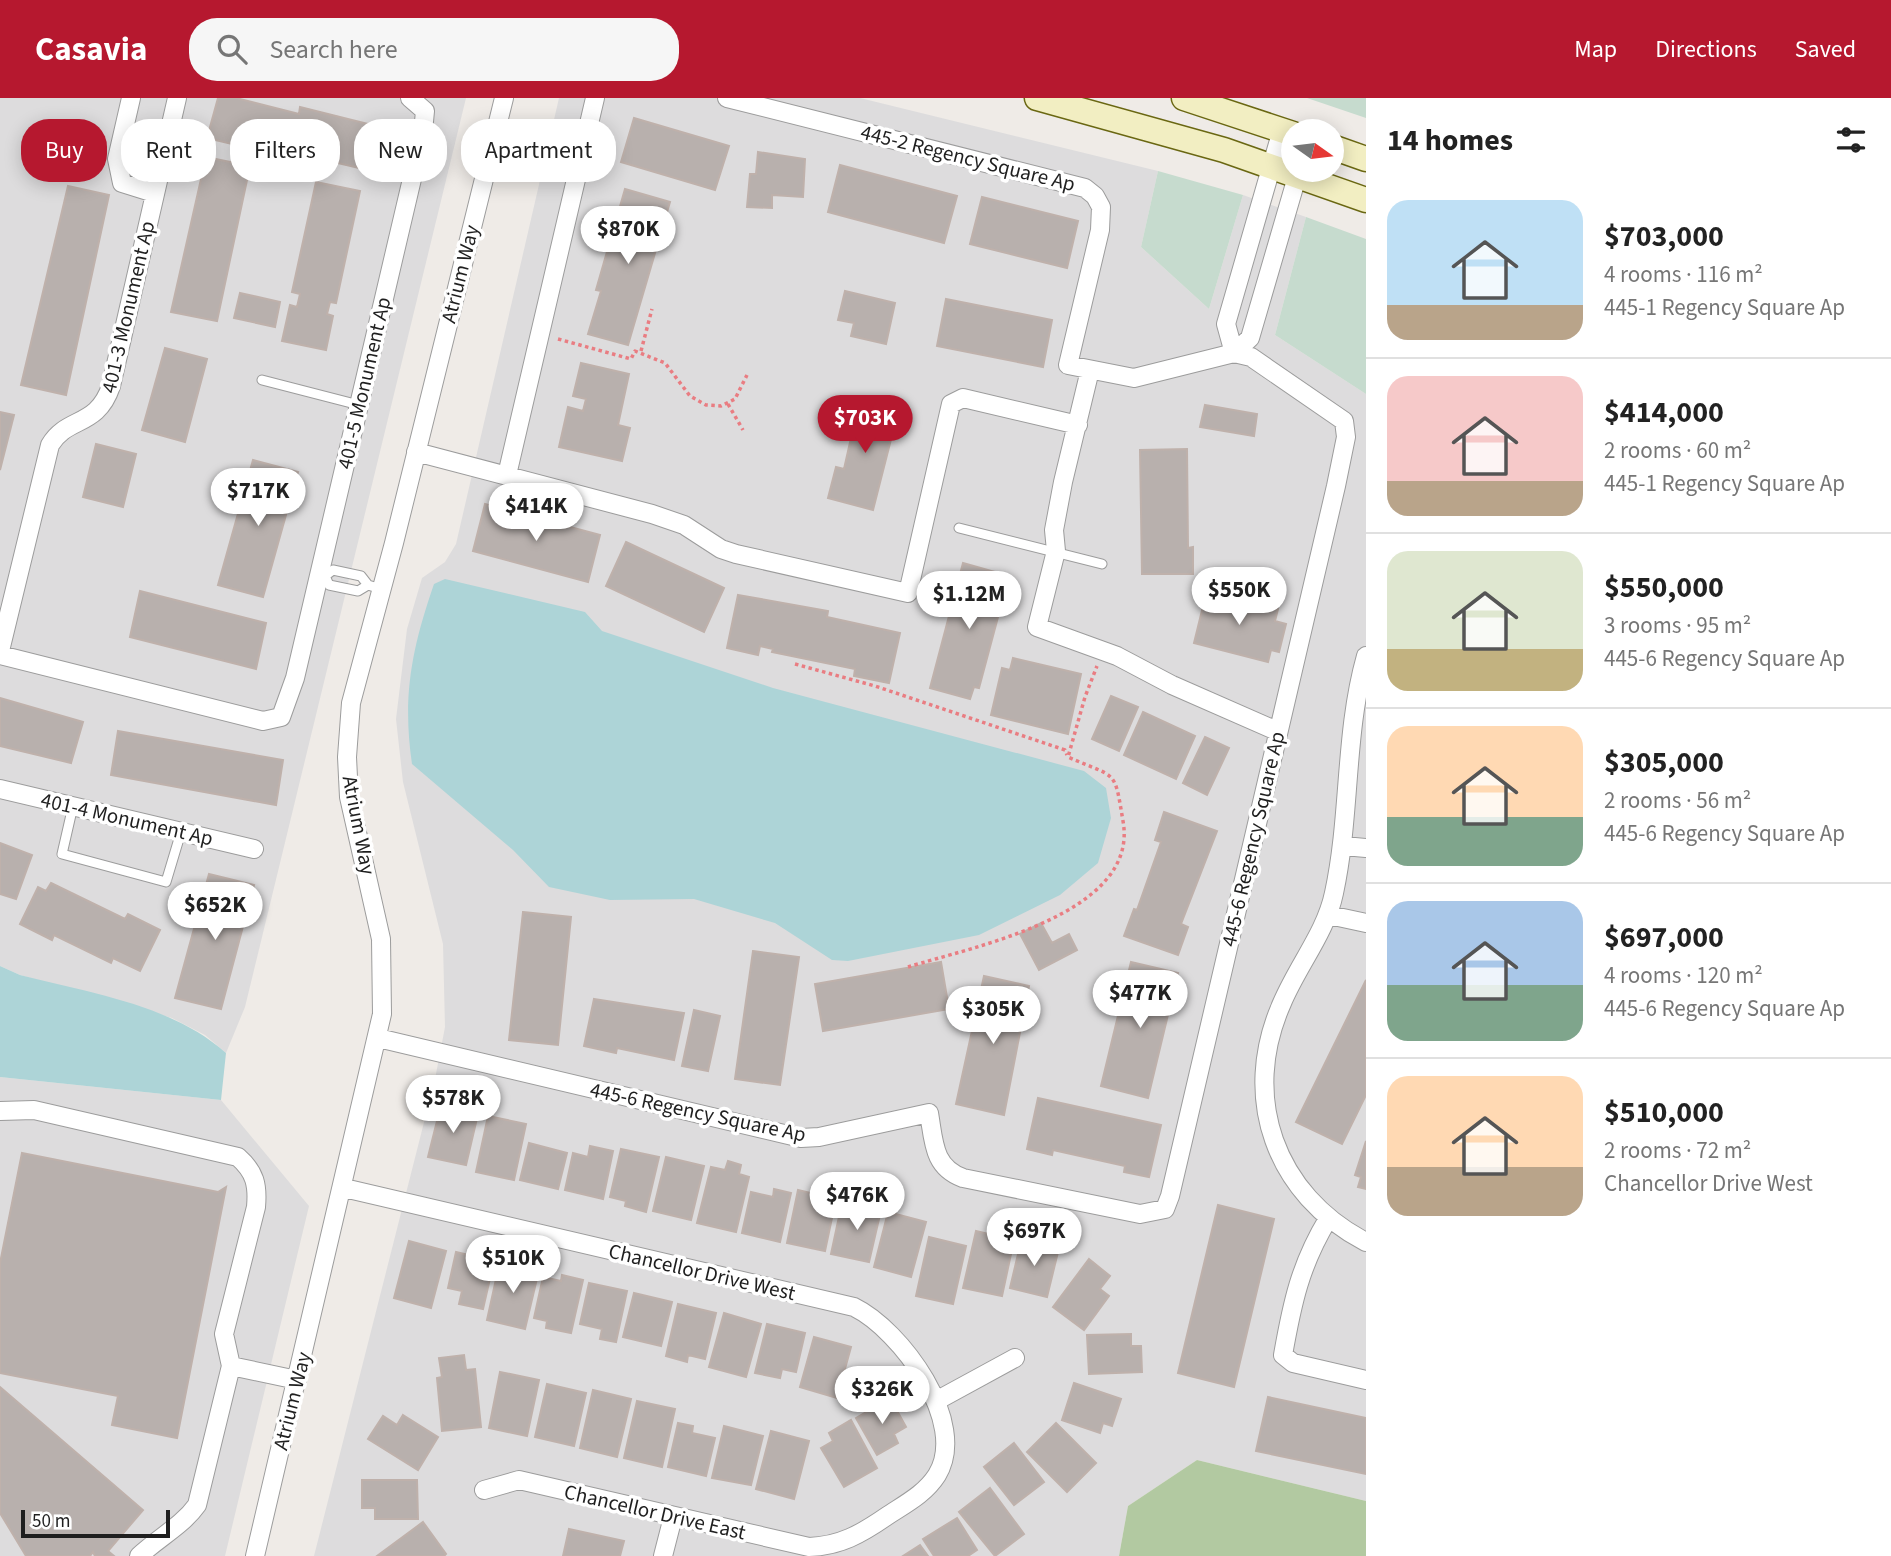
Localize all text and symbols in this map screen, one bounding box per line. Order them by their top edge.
search box [189,18,679,81]
text: Casavia [35,26,147,73]
icon: search [213,30,251,68]
text: Search here [269,31,398,68]
text: Map [1574,32,1617,67]
text: Directions [1655,32,1757,67]
text: Saved [1795,32,1856,67]
street label: 445-2 Regency Square Ap [858,117,1078,199]
chip: Buy [21,119,107,182]
chip: Rent [121,119,216,182]
chip: Filters [230,119,340,182]
chip: New [354,119,447,182]
chip: Apartment [461,119,616,182]
north arrow [1281,119,1344,182]
map controls [1281,119,1344,182]
text: 14 homes [1387,119,1513,162]
icon: filters [1832,121,1870,159]
pin: $870K [579,206,677,266]
text: $870K [597,212,659,245]
text: $703,000 [1604,215,1724,258]
street label: 401-3 Monument Ap [94,218,162,396]
street label: Atrium Way [433,222,487,326]
icon: home [1443,228,1527,312]
text: 4 rooms · 116 m² [1604,258,1763,291]
text: 445-1 Regency Square Ap [1604,291,1845,324]
street label: 401-5 Monument Ap [330,294,398,472]
text: $414,000 [1604,391,1724,434]
pin: $703K [816,396,914,455]
text: $703K [834,401,896,434]
icon: home [1443,404,1527,488]
text: 2 rooms · 60 m² [1604,434,1751,467]
text: 445-1 Regency Square Ap [1604,467,1845,500]
pin: $717K [209,468,307,528]
text: $717K [227,474,289,507]
pin: $414K [487,484,585,543]
text: $414K [505,489,567,522]
text: $550,000 [1604,566,1724,609]
pin: $550K [1190,568,1288,627]
pin: $1.12M [912,572,1026,631]
text: $550K [1208,573,1270,606]
text: $1.12M [932,577,1006,610]
icon: home [1443,579,1527,663]
text: 3 rooms · 95 m² [1604,609,1751,642]
text: 445-6 Regency Square Ap [1604,642,1845,675]
street label: 445-6 Regency Square Ap [1214,728,1292,950]
text: $305,000 [1604,741,1724,784]
icon: home [1443,754,1527,838]
street label: Atrium Way [335,773,383,877]
text: 2 rooms · 56 m² [1604,784,1751,817]
street label: 401-4 Monument Ap [38,785,216,853]
text: 445-6 Regency Square Ap [1604,817,1845,850]
pin: $652K [166,882,264,942]
text: $652K [184,888,246,921]
text: $697,000 [1604,916,1724,959]
icon: home [1443,929,1527,1013]
text: 4 rooms · 120 m² [1604,959,1763,992]
pin: $477K [1091,970,1189,1030]
text: $477K [1109,976,1171,1009]
pin: $305K [944,986,1042,1046]
text: $305K [962,992,1024,1025]
text: 445-6 Regency Square Ap [1604,992,1845,1025]
street label: 445-6 Regency Square Ap [587,1074,809,1150]
pin: $578K [404,1076,502,1135]
text: $578K [422,1081,484,1114]
text: $510,000 [1604,1091,1724,1134]
icon: home [1443,1104,1527,1188]
text: 2 rooms · 72 m² [1604,1134,1751,1167]
text: Chancellor Drive West [1604,1167,1813,1200]
pin: $476K [808,1172,906,1232]
text: $476K [826,1178,888,1211]
pin: $697K [985,1208,1083,1268]
text: $697K [1003,1214,1065,1247]
pin: $510K [464,1236,562,1295]
street label: Chancellor Drive West [606,1236,798,1308]
text: $510K [482,1241,544,1274]
street label: Atrium Way [265,1349,319,1453]
pin: $326K [833,1366,931,1426]
text: $326K [851,1372,913,1405]
street label: Chancellor Drive East [561,1477,749,1547]
scale bar [21,1507,170,1539]
text: 50 m [32,1508,70,1535]

